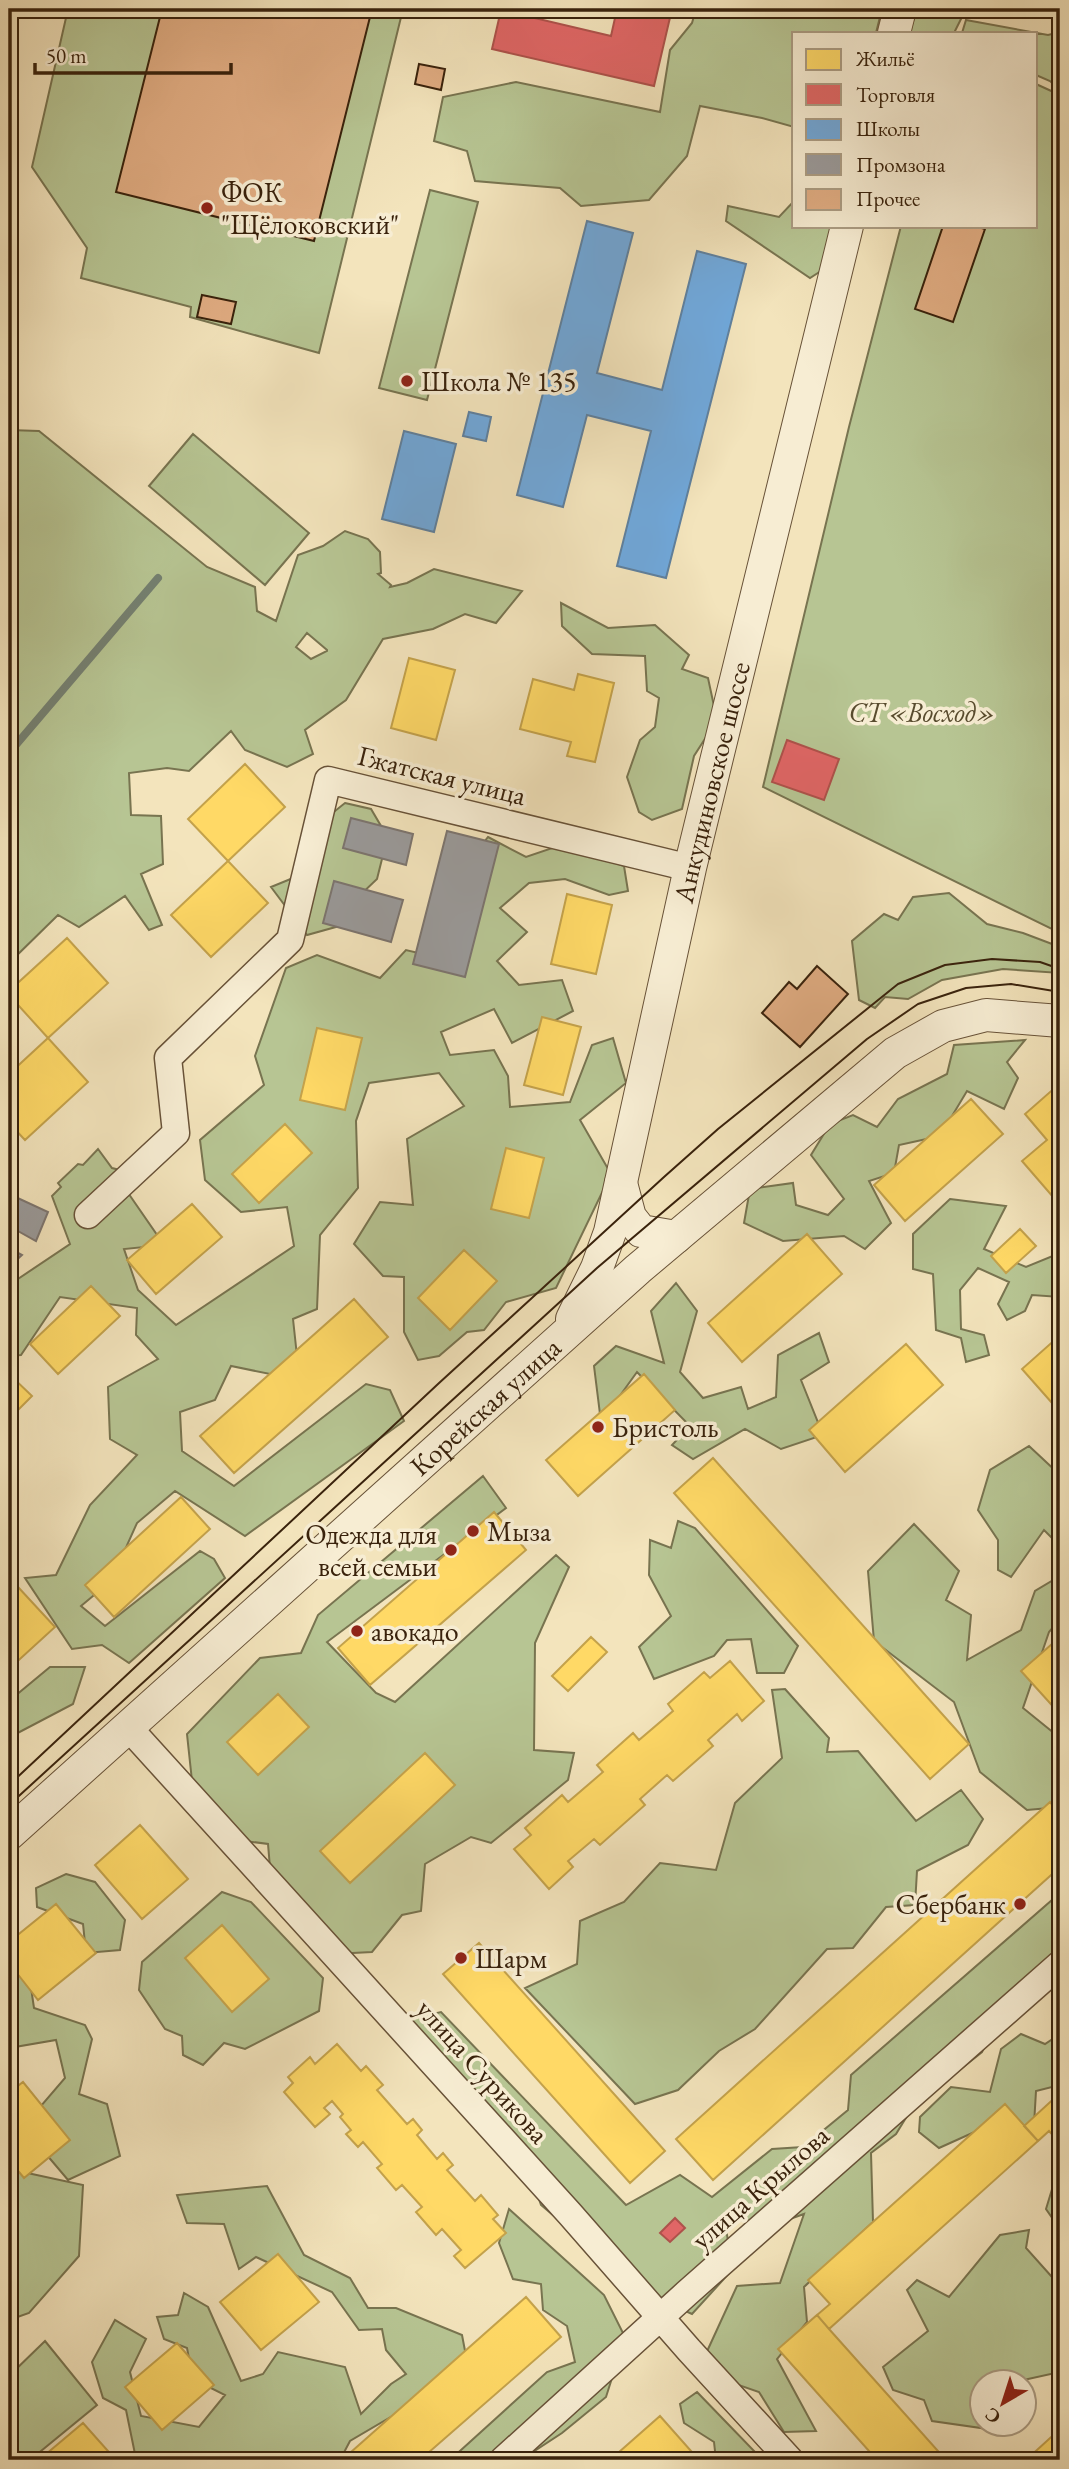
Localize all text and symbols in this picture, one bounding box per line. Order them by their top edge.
scale bar [35,32,231,76]
legend [792,32,1038,228]
text: 50 m [46,42,87,69]
text: Жильё [855,45,915,72]
text: Торговля [856,81,935,108]
text: Школы [856,115,920,142]
text: Промзона [856,151,946,178]
place label: ФОК "Щёлоковский" [221,174,399,242]
text: Прочее [856,185,920,212]
marker: ФОК "Щёлоковский" [199,200,215,216]
place label: Школа № 135 [421,363,576,399]
marker: Школа № 135 [399,373,415,389]
street label: Анкудиновское шоссе [665,658,758,907]
park label: СТ «Восход» [848,694,996,730]
street label: Гжатская улица [354,737,531,813]
street label: Корейская улица [402,1329,569,1483]
place label: Бристоль [612,1409,719,1445]
marker: Бристоль [590,1419,606,1435]
place label: Мыза [487,1513,552,1549]
place label: Одежда для всей семьи [305,1516,437,1584]
marker: Мыза [465,1523,481,1539]
marker: Одежда для всей семьи [443,1542,459,1558]
place label: авокадо [371,1613,459,1649]
marker: авокадо [349,1623,365,1639]
place label: Сбербанк [896,1886,1006,1922]
marker: Сбербанк [1012,1896,1028,1912]
place label: Шарм [475,1940,547,1976]
marker: Шарм [453,1950,469,1966]
street label: улица Сурикова [409,1991,558,2151]
street label: улица Крылова [683,2117,837,2257]
north arrow [968,2368,1038,2438]
text: С [980,2402,1006,2430]

